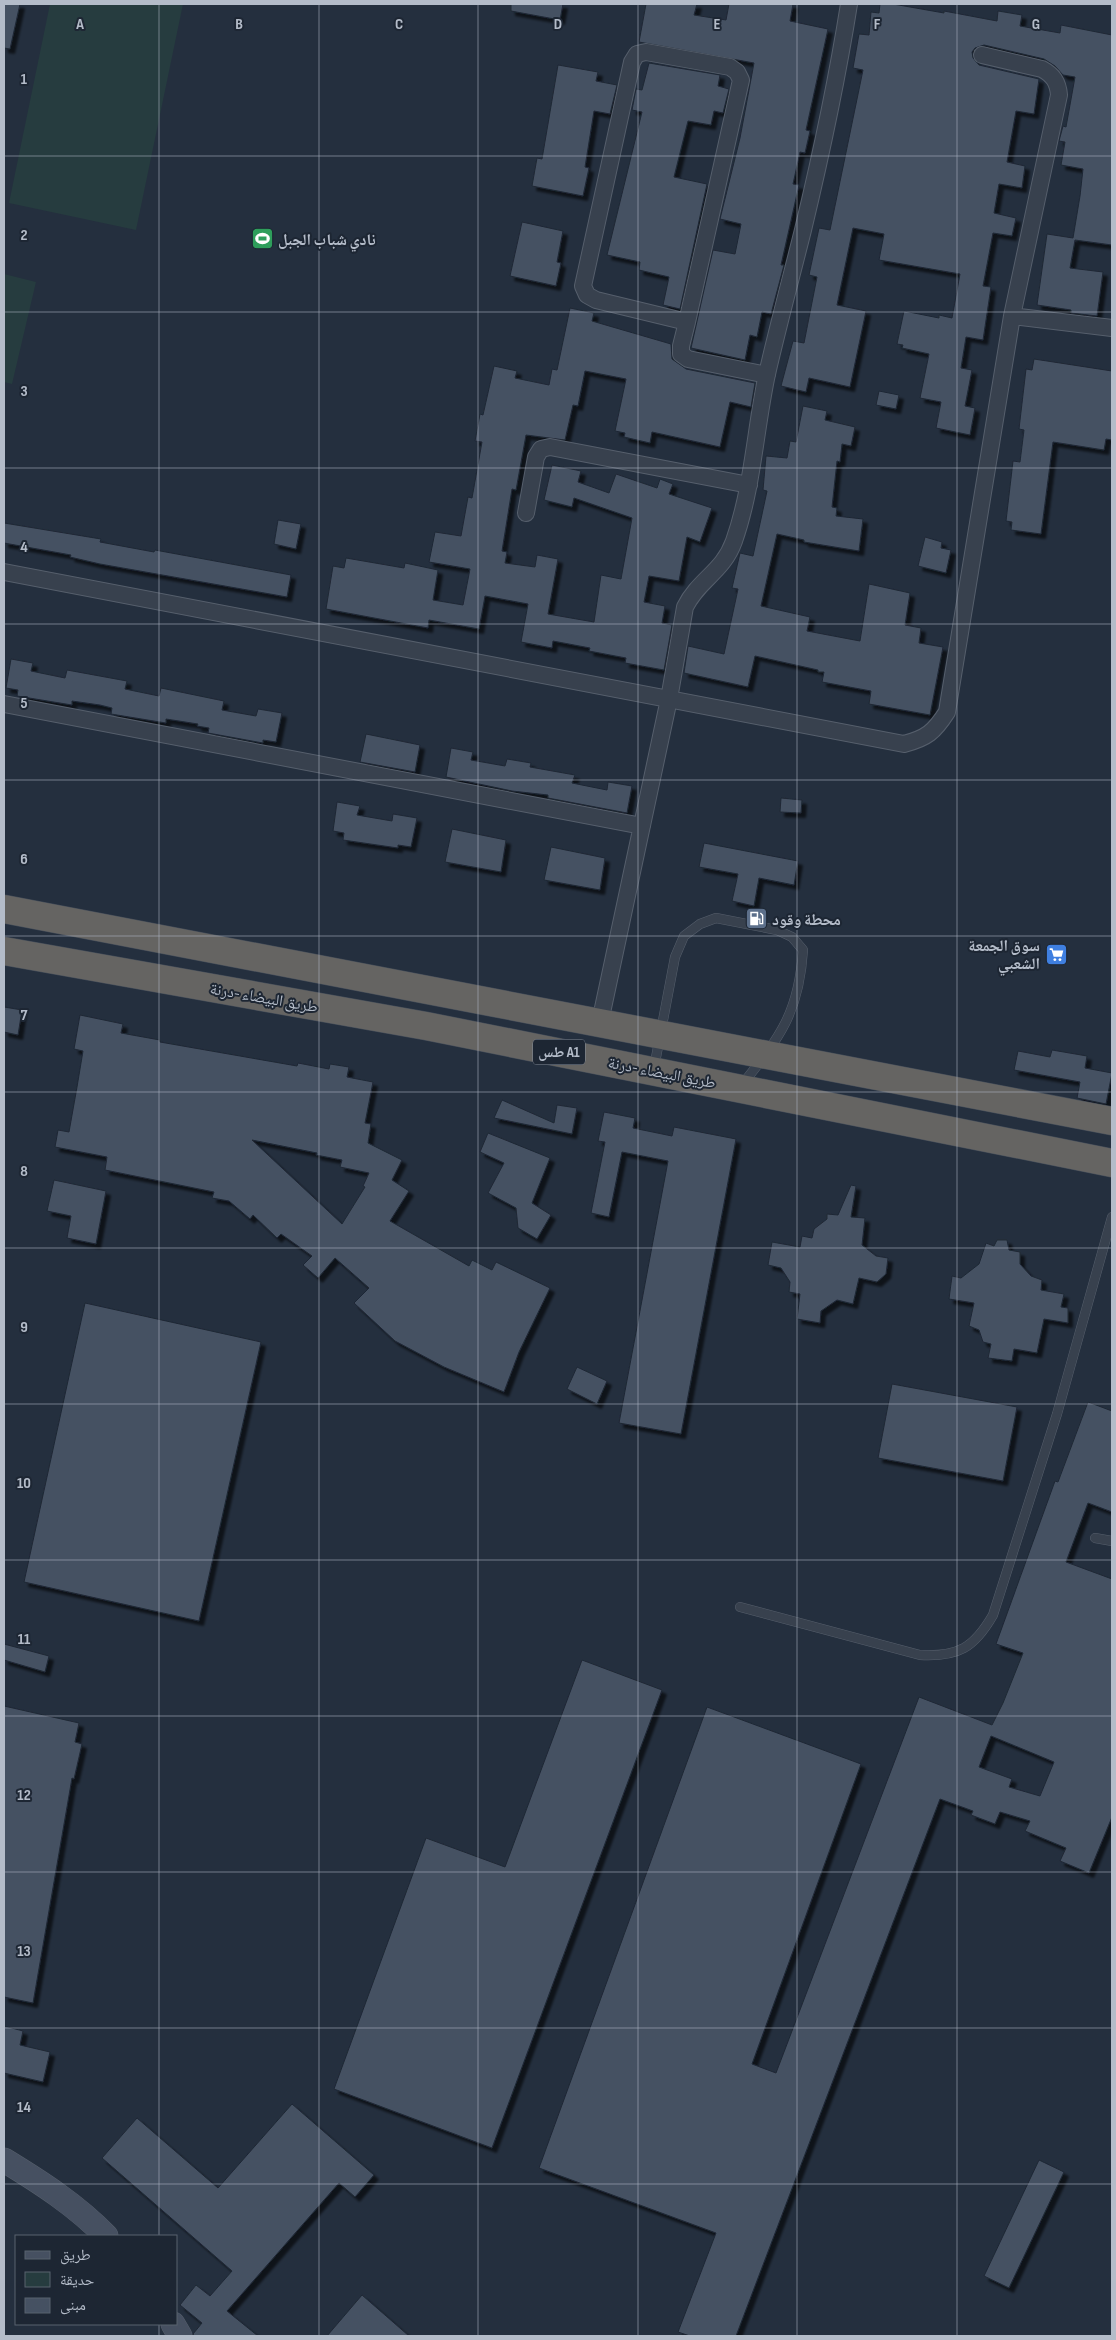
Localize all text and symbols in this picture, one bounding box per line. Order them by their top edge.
text: A [75,15,84,34]
text: B [235,15,243,34]
text: C [395,15,403,34]
text: D [554,15,562,34]
text: E [714,15,721,34]
text: F [874,15,881,34]
text: G [1032,15,1040,34]
text: 1 [21,70,28,89]
text: 2 [20,226,28,245]
sports icon: نادي شباب الجبل [250,227,274,251]
place label: نادي شباب الجبل [278,231,376,252]
text: 3 [20,382,28,401]
text: 4 [20,538,28,557]
text: 5 [20,694,28,713]
text: 6 [20,850,28,869]
fuel station icon: محطة وقود [744,907,768,931]
place label: محطة وقود [772,911,841,930]
place label: سوق الجمعة الشعبي [968,937,1040,976]
supermarket icon: سوق الجمعة الشعبي [1044,942,1068,966]
street label: طريق البيضاء -درنة [208,980,319,1017]
text: 7 [21,1006,28,1025]
road number: طس A1 [533,1040,585,1064]
street label: طريق البيضاء -درنة [606,1054,717,1093]
text: 8 [20,1162,28,1181]
text: 9 [20,1318,28,1337]
text: 10 [17,1474,31,1493]
text: 11 [18,1630,31,1649]
text: 12 [17,1786,31,1805]
text: 13 [17,1942,31,1961]
text: 14 [17,2098,31,2117]
legend [15,2235,178,2325]
text: طريق [60,2246,91,2265]
text: حديقة [60,2271,95,2290]
text: مبنى [60,2296,86,2315]

